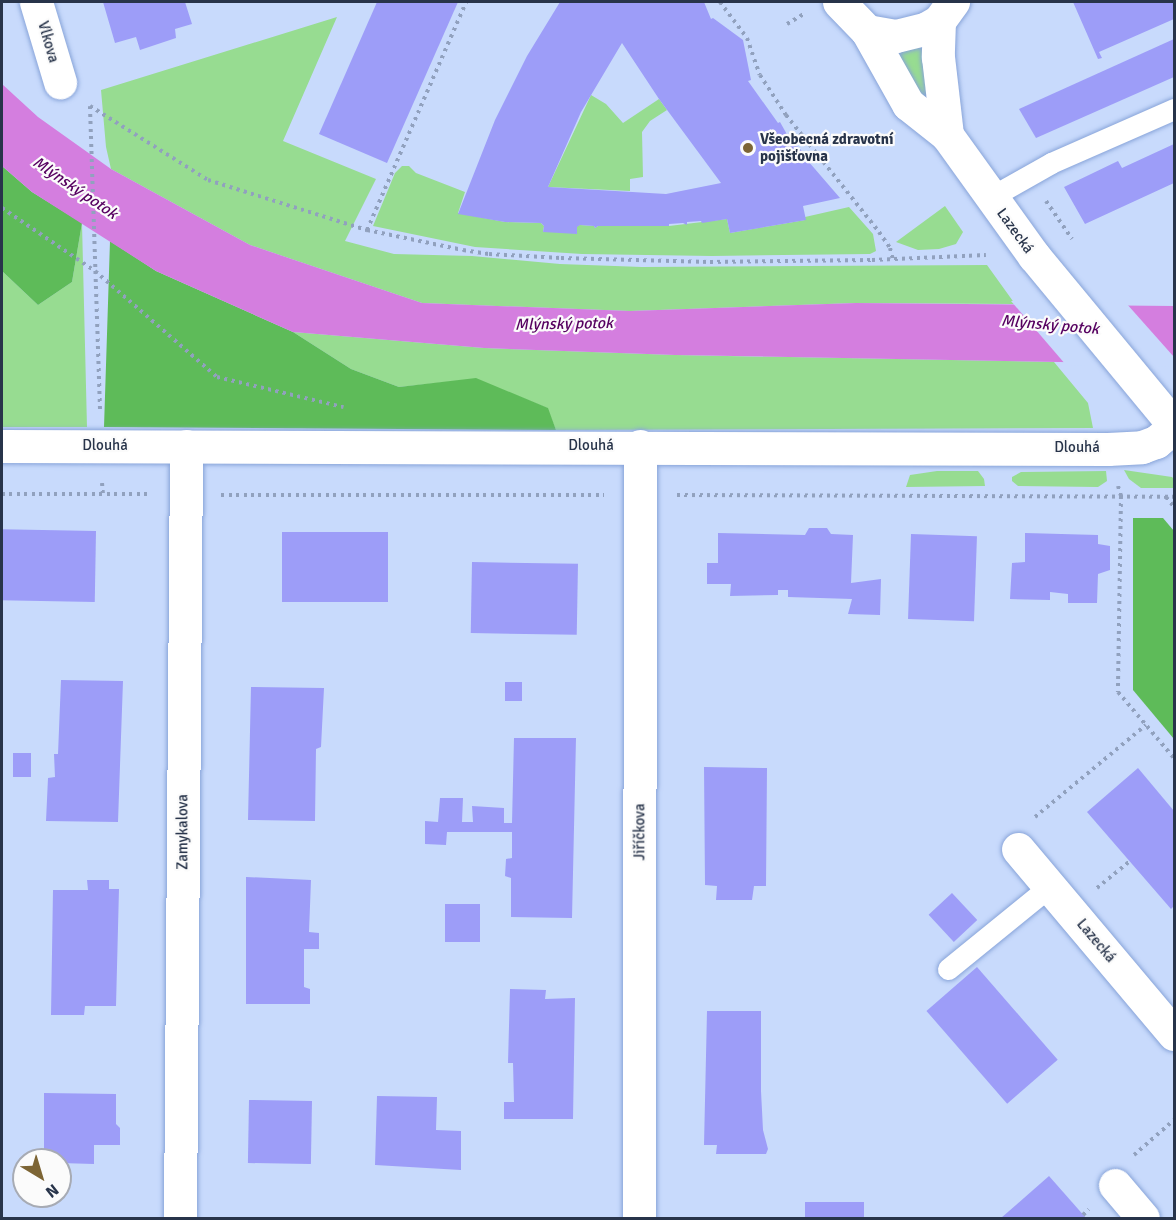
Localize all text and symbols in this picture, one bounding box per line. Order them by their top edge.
street label: Vlkova [34,19,62,65]
place label: Všeobecná zdravotní pojišťovna [760,130,893,165]
marker: Všeobecná zdravotní pojišťovna [741,141,755,155]
water label: Mlýnský potok [29,153,121,223]
street label: Lazecká [993,205,1037,257]
water label: Mlýnský potok [1000,311,1100,339]
water label: Mlýnský potok [515,314,613,334]
street label: Dlouhá [82,437,128,455]
street label: Dlouhá [568,437,614,455]
street label: Dlouhá [1054,439,1100,457]
street label: Zamykalova [174,794,192,870]
street label: Jiříčkova [631,804,649,860]
street label: Lazecká [1073,915,1119,967]
north arrow [12,1148,72,1208]
text: N [41,1179,62,1202]

